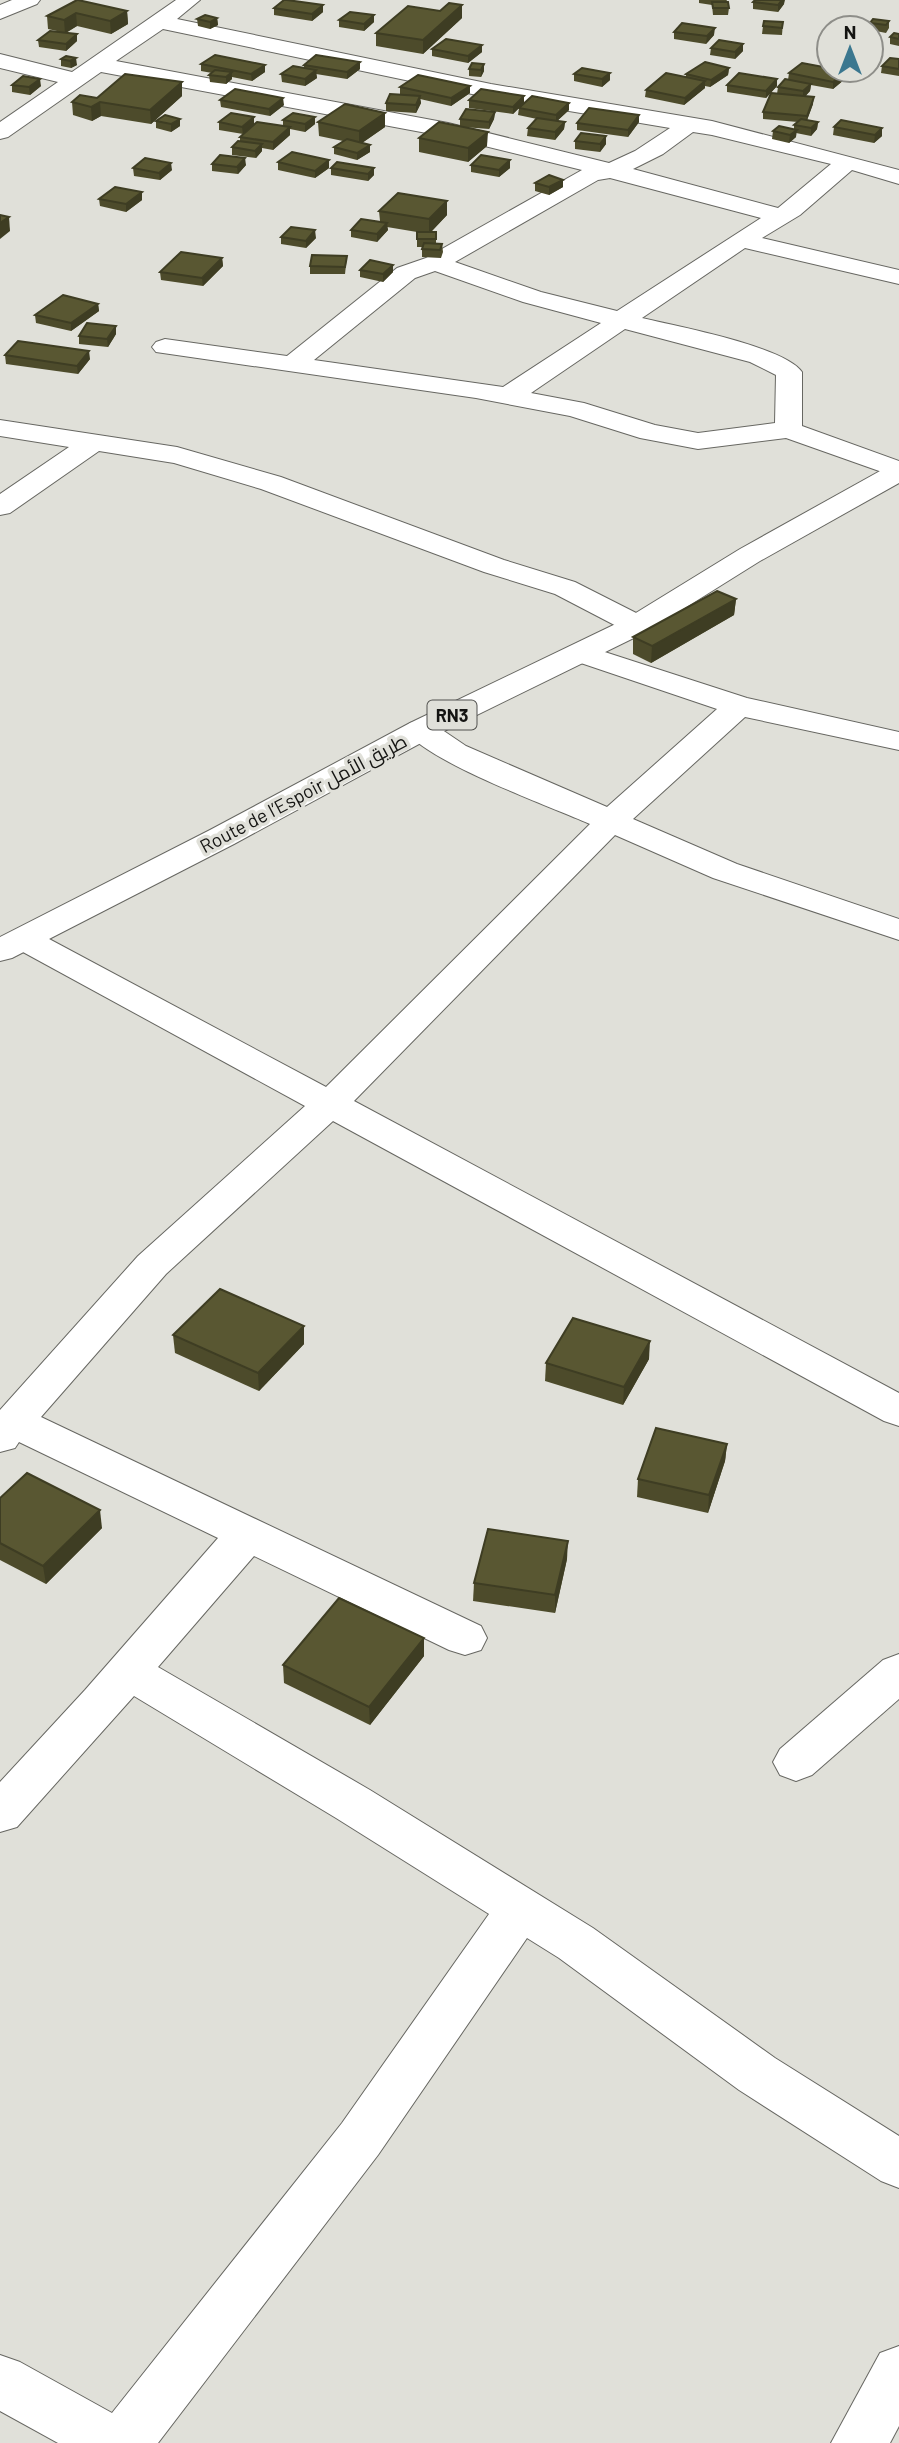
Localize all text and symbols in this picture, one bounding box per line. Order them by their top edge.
north arrow [815,14,885,84]
text: N [844,20,856,43]
road number: RN3 [428,700,476,730]
street label: Route de l’Espoir طريق الأمل [196,729,411,859]

